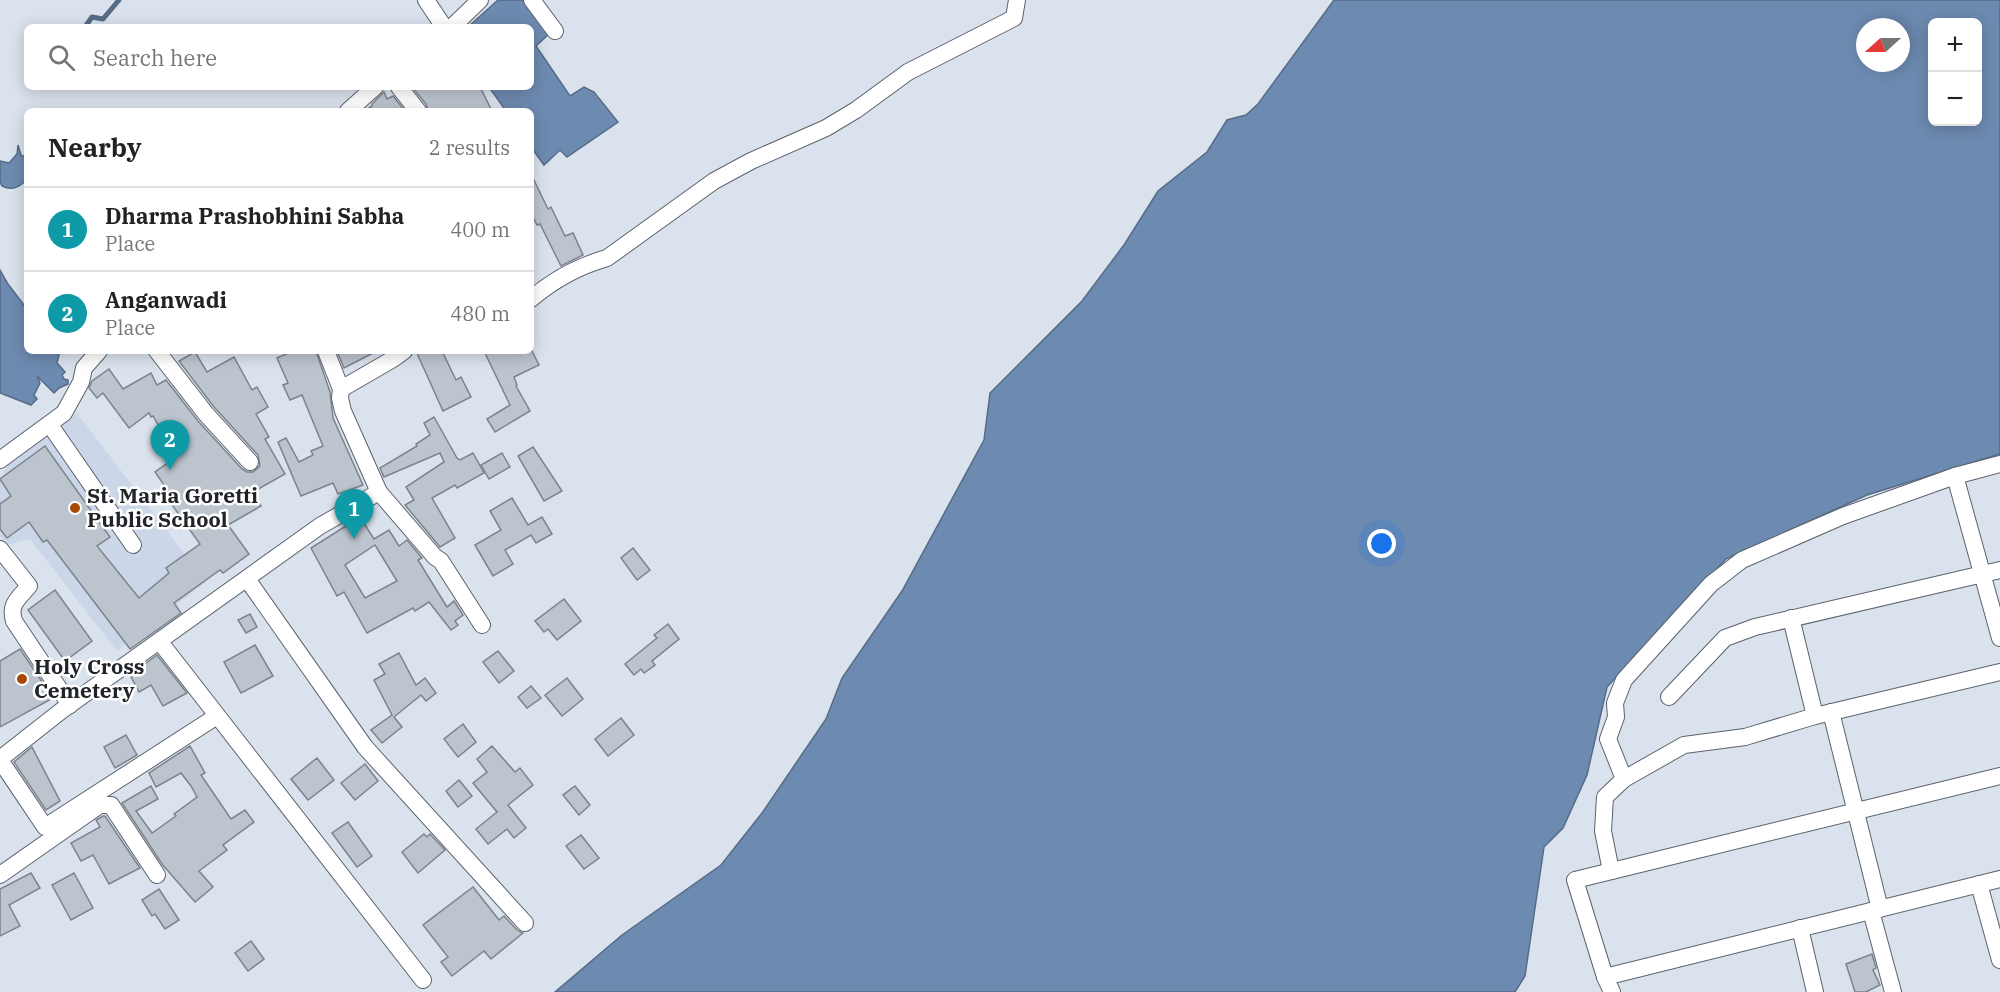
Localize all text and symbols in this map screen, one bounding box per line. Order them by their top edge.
north arrow [1856,18,1910,72]
map controls [1928,18,1982,126]
button: + [1928,18,1982,72]
search box [24,24,534,90]
icon: search [45,41,78,74]
text: Search here [93,43,217,72]
button: − [1928,72,1982,126]
text: Nearby [48,130,142,164]
text: 2 results [429,134,510,161]
text: Dharma Prashobhini Sabha [105,201,404,230]
text: 1 [62,216,74,243]
text: 400 m [450,216,510,243]
text: Place [105,230,155,257]
text: Anganwadi [105,285,227,314]
text: 2 [62,300,74,327]
text: 480 m [450,300,510,327]
text: Place [105,314,155,341]
pin: 2 [150,420,190,470]
place label: St. Maria Goretti Public School [87,481,258,533]
pin: 1 [334,490,374,539]
marker: St. Maria Goretti Public School [68,501,82,515]
your location [1367,529,1396,558]
place label: Holy Cross Cemetery [34,652,144,704]
marker: Holy Cross Cemetery [15,672,29,686]

